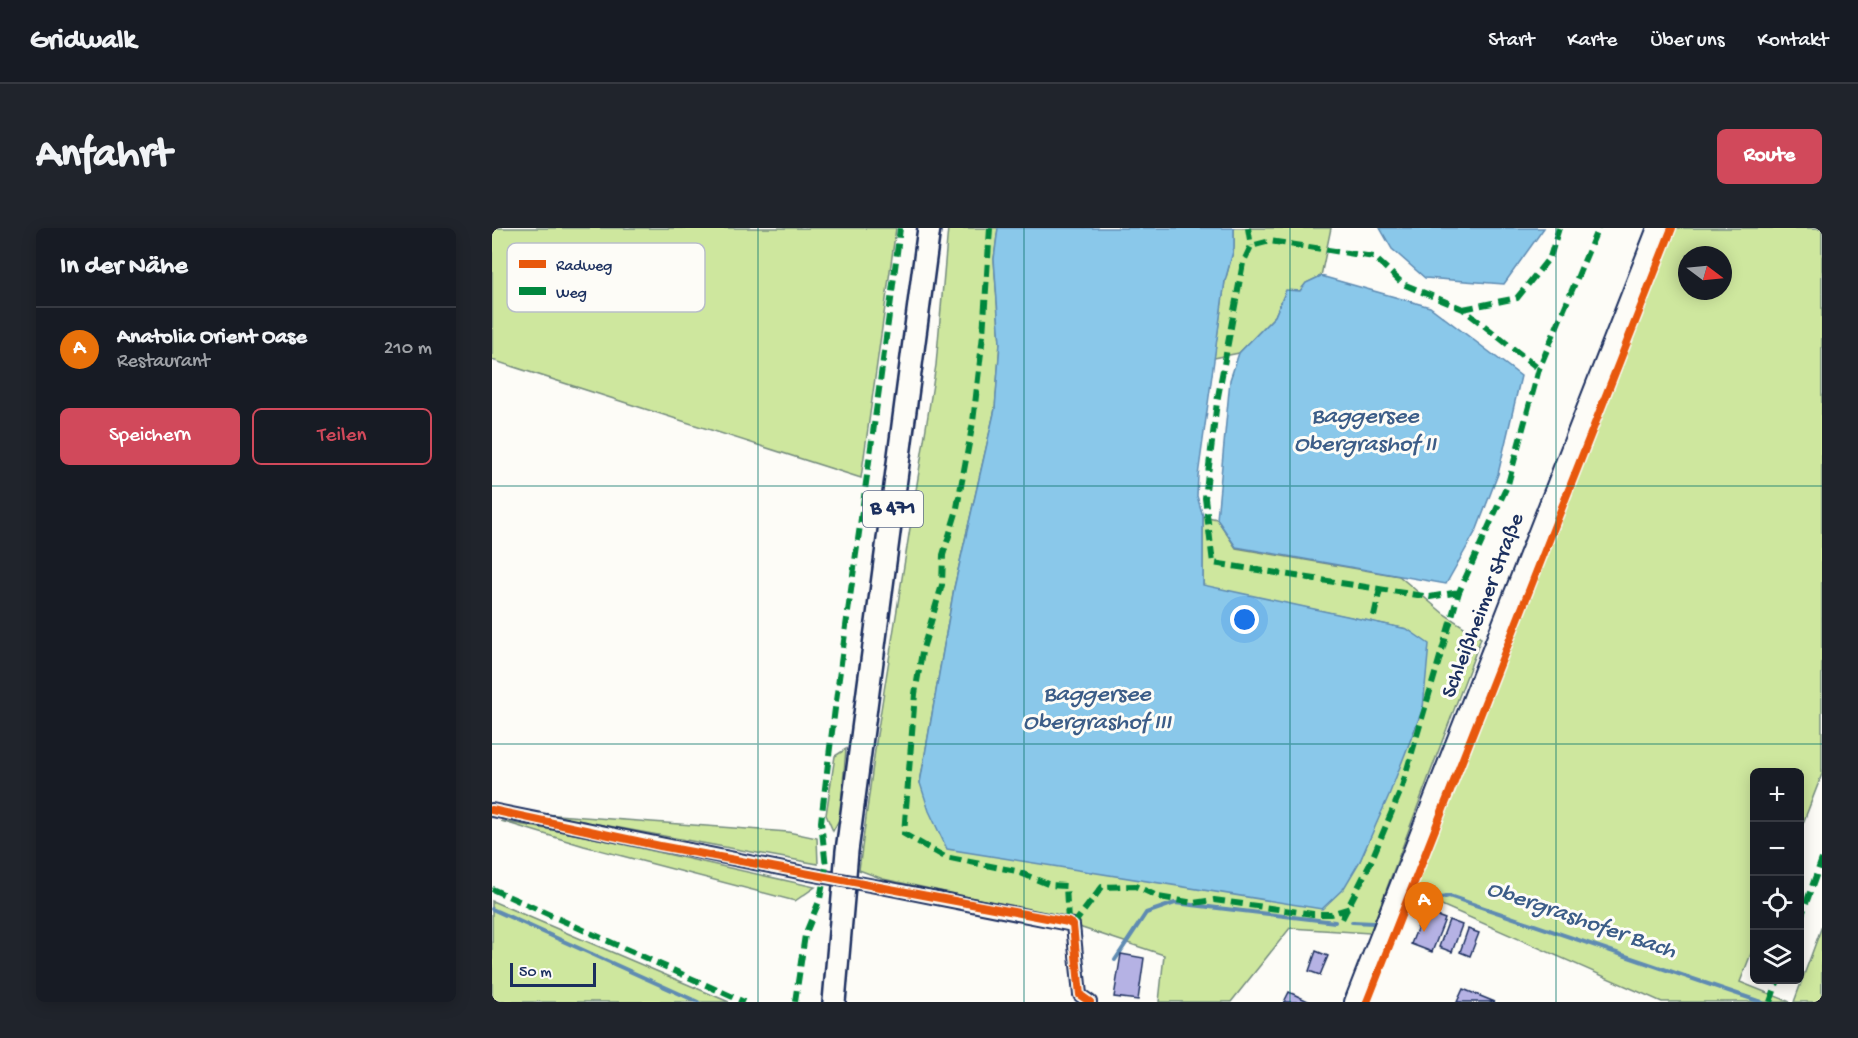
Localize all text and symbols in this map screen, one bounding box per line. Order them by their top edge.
text: Gridwalk [30,25,136,58]
text: Start [1488,29,1534,54]
text: Karte [1567,29,1617,54]
text: Über uns [1650,29,1724,54]
text: Kontakt [1757,29,1828,54]
button: Route [1717,129,1822,184]
text: Anfahrt [36,132,171,181]
legend [507,243,705,312]
north arrow [1678,246,1732,300]
text: In der Nähe [60,252,188,283]
text: Radweg [556,258,612,277]
text: Weg [556,285,587,304]
text: Anatolia Orient Oase [117,325,307,351]
text: A [74,338,85,361]
text: 210 m [384,338,432,361]
text: Restaurant [117,351,210,374]
water label: Baggersee Obergrashof II [1294,403,1437,460]
button: Speichern [60,408,240,465]
button: Teilen [252,408,432,465]
road number: B 471 [863,491,923,527]
street label: Schleißheimer Straße [1437,509,1531,702]
your location [1230,605,1259,634]
water label: Baggersee Obergrashof III [1023,681,1172,738]
map controls [1750,768,1804,984]
button: + [1750,768,1804,822]
button: − [1750,822,1804,876]
water label: Obergrashofer Bach [1483,875,1680,967]
button: locate [1750,876,1804,930]
pin: A [1404,882,1444,932]
button: layers [1750,930,1804,984]
scale bar [510,960,596,988]
text: 50 m [519,964,552,983]

